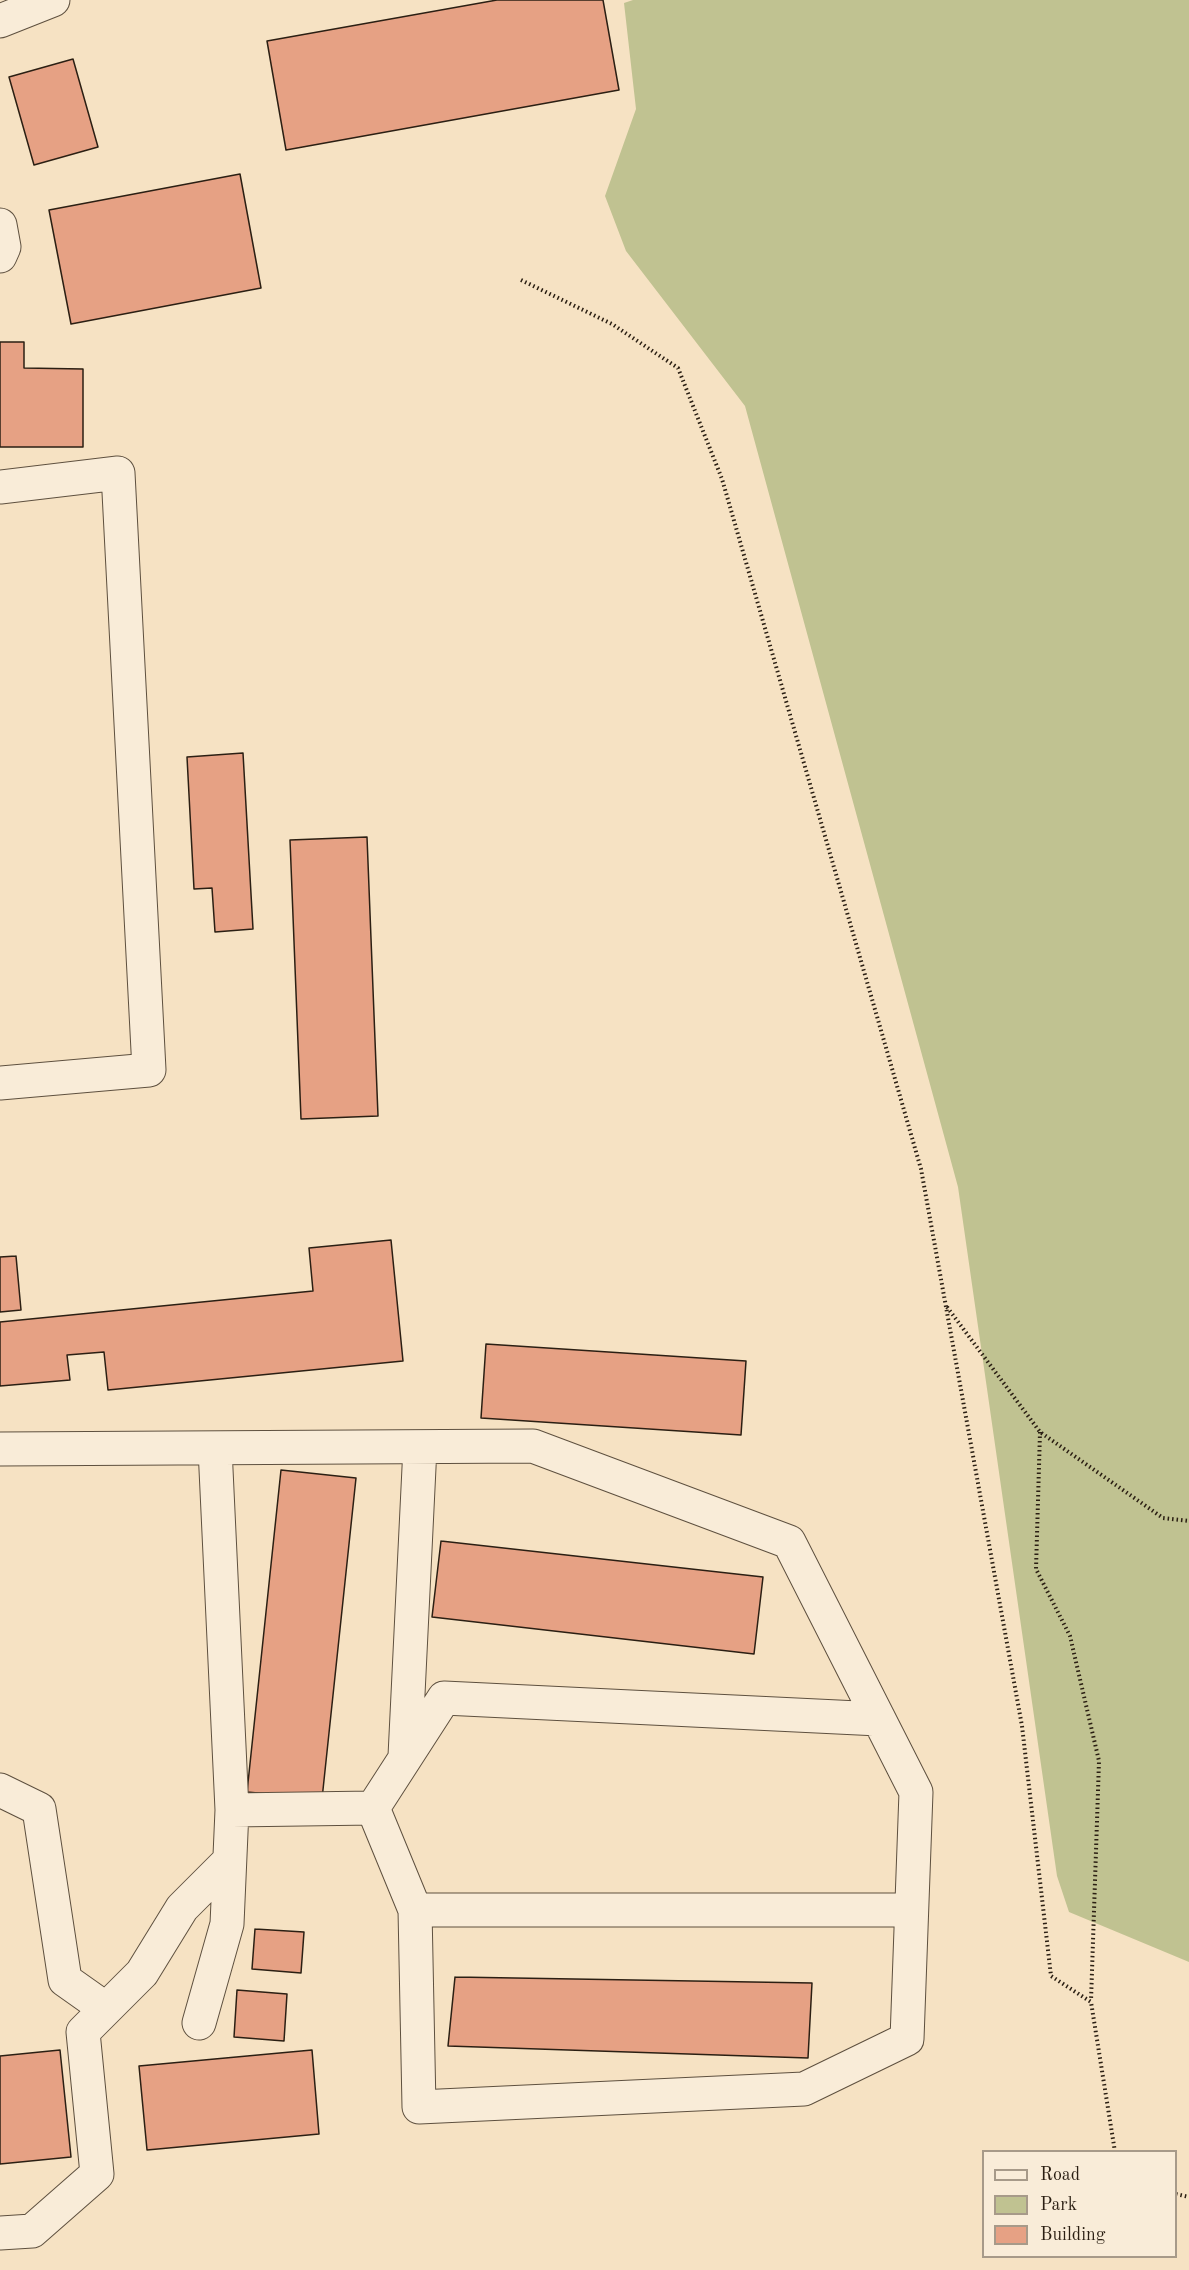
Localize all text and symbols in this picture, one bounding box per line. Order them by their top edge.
legend [982,2150,1177,2258]
text: Road [1040,2166,1080,2184]
text: Park [1040,2196,1077,2214]
text: Building [1040,2226,1105,2244]

